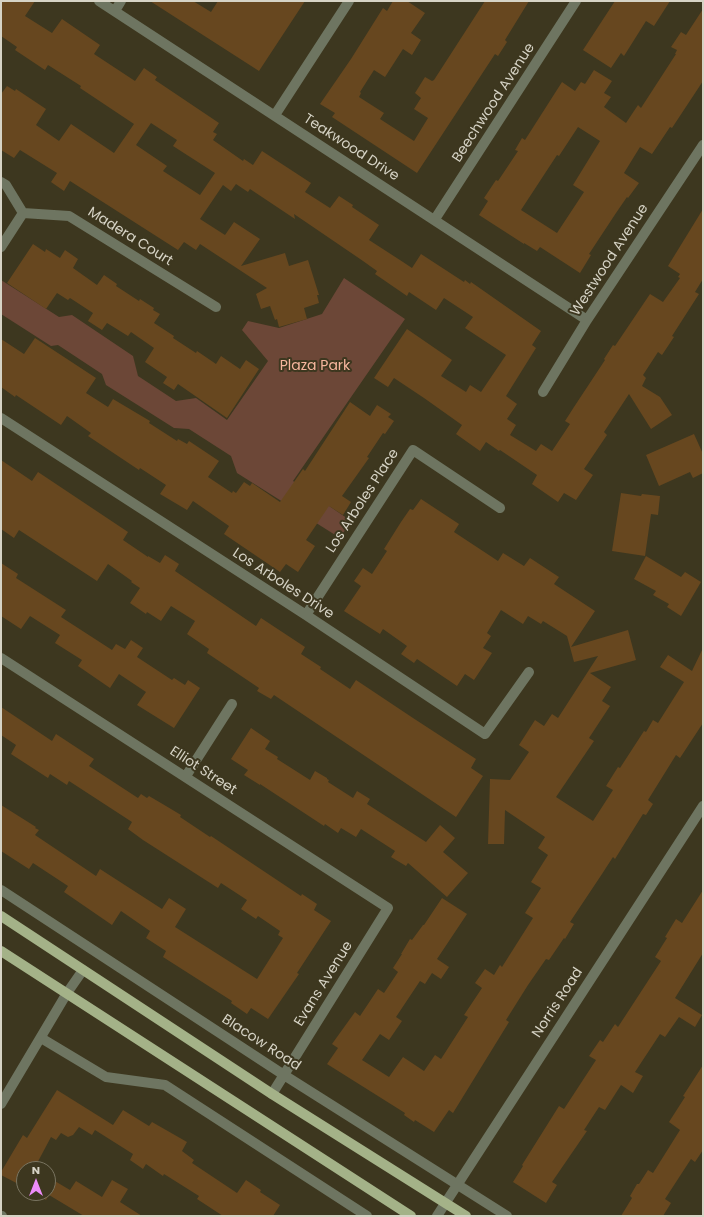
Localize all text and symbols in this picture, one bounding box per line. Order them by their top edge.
street label: Beechwood Avenue [449,40,539,166]
street label: Teakwood Drive [300,111,402,185]
street label: Westwood Avenue [568,201,652,319]
street label: Madera Court [84,204,176,270]
park label: Plaza Park [280,358,350,374]
street label: Los Arboles Place [323,446,403,556]
street label: Los Arboles Drive [229,545,337,623]
street label: Elliot Street [166,743,240,799]
street label: Evans Avenue [291,938,357,1030]
street label: Norris Road [529,965,587,1041]
street label: Blacow Road [218,1011,304,1075]
north arrow [16,1161,56,1201]
text: N [32,1162,40,1178]

